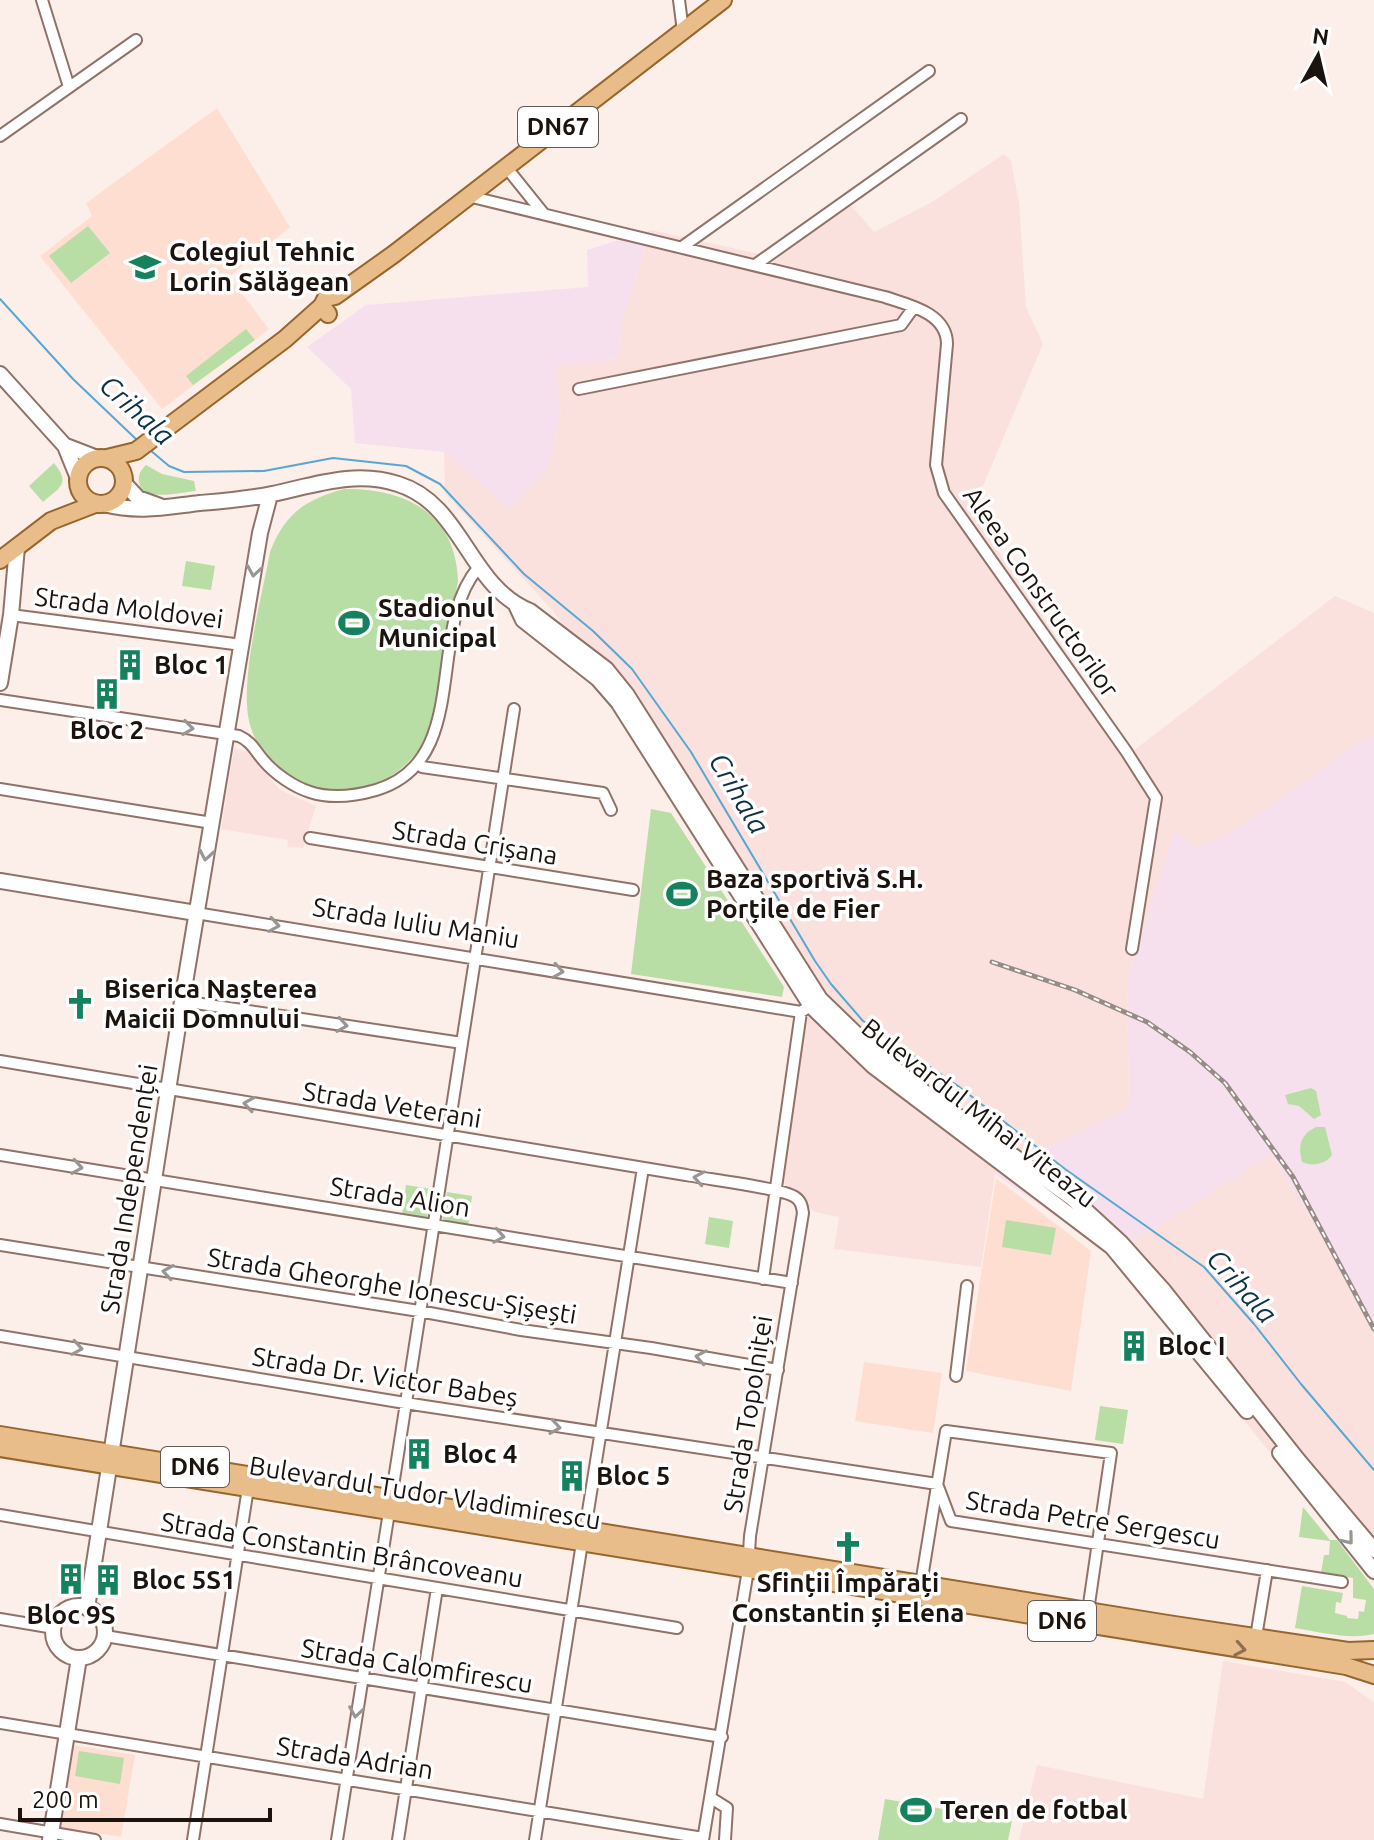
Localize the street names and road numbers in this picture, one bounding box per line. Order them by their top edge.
road number: DN67 [518,107,598,147]
street label: Aleea Constructorilor [958,481,1125,702]
street label: Strada Moldovei [33,582,225,633]
street label: Strada Crișana [391,815,560,870]
street label: Strada Iuliu Maniu [311,892,522,953]
street label: Bulevardul Mihai Viteazu [857,1012,1102,1213]
street label: Strada Independenței [94,1062,163,1316]
street label: Strada Veterani [301,1076,483,1133]
street label: Strada Alion [328,1171,472,1222]
street label: Strada Gheorghe Ionescu-Șișești [205,1242,579,1329]
street label: Strada Topolniței [718,1313,777,1515]
street label: Strada Dr. Victor Babeș [250,1341,520,1412]
road number: DN6 [161,1447,229,1487]
street label: Bulevardul Tudor Vladimirescu [247,1450,603,1535]
street label: Strada Petre Sergescu [964,1485,1222,1554]
street label: Strada Constantin Brâncoveanu [159,1507,525,1592]
road number: DN6 [1028,1601,1096,1641]
street label: Strada Calomfirescu [299,1633,535,1698]
street label: Strada Adrian [275,1731,435,1784]

